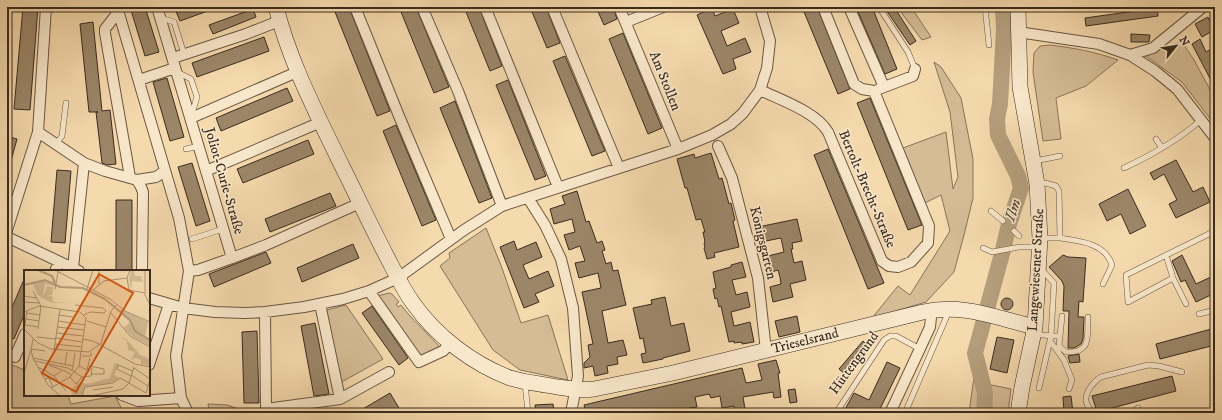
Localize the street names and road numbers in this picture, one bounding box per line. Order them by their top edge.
street label: Am Stollen [645,49,685,114]
street label: Joliot-Curie-Straße [200,124,248,237]
street label: Bertolt-Brecht-Straße [834,128,900,251]
street label: Königsgarten [745,205,781,282]
street label: Langewiesener Straße [1024,208,1048,332]
street label: Trieselsrand [770,324,840,358]
street label: Hüttengrund [825,328,883,398]

